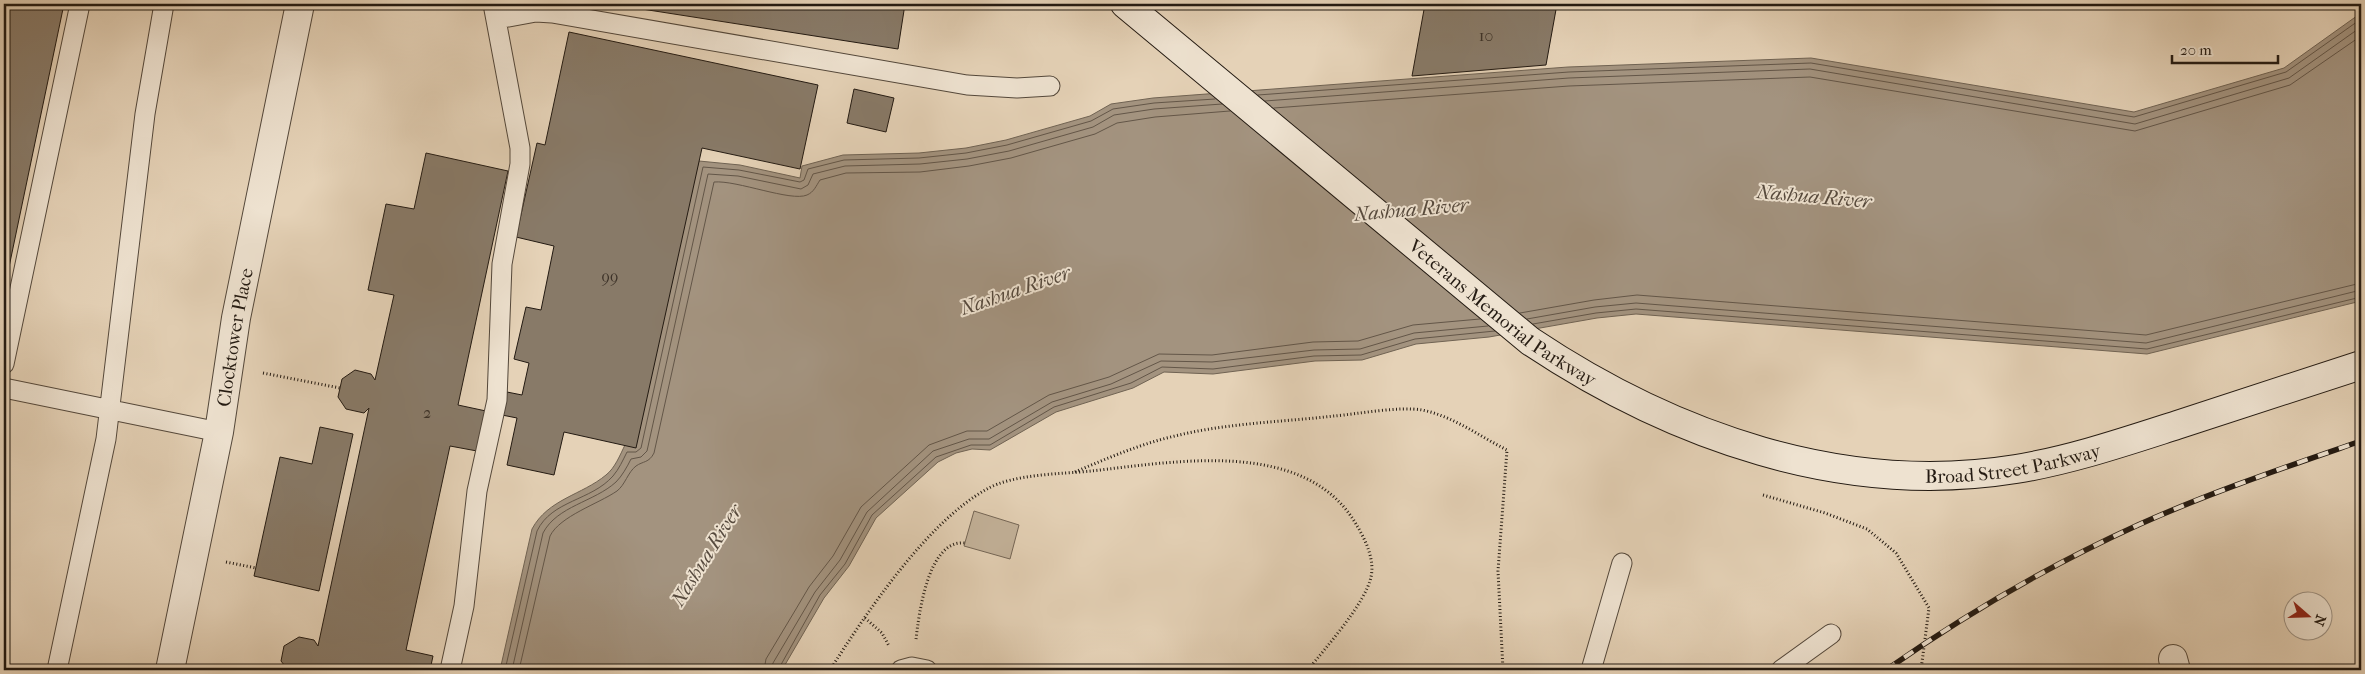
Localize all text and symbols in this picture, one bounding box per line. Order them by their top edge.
house number: 10 [1479,26,1493,45]
scale bar [2172,32,2279,64]
text: 20 m [2180,41,2212,59]
water label: Nashua River [1755,180,1874,213]
water label: Nashua River [1352,193,1471,226]
street label: Veterans Memorial Parkway [1403,234,1601,392]
water label: Nashua River [956,260,1075,320]
street label: Clocktower Place [213,266,258,408]
house number: 99 [602,267,618,286]
house number: 2 [423,403,431,422]
street label: Broad Street Parkway [1925,439,2104,488]
water label: Nashua River [666,499,748,611]
north arrow [2282,592,2332,642]
text: N [2310,612,2330,629]

